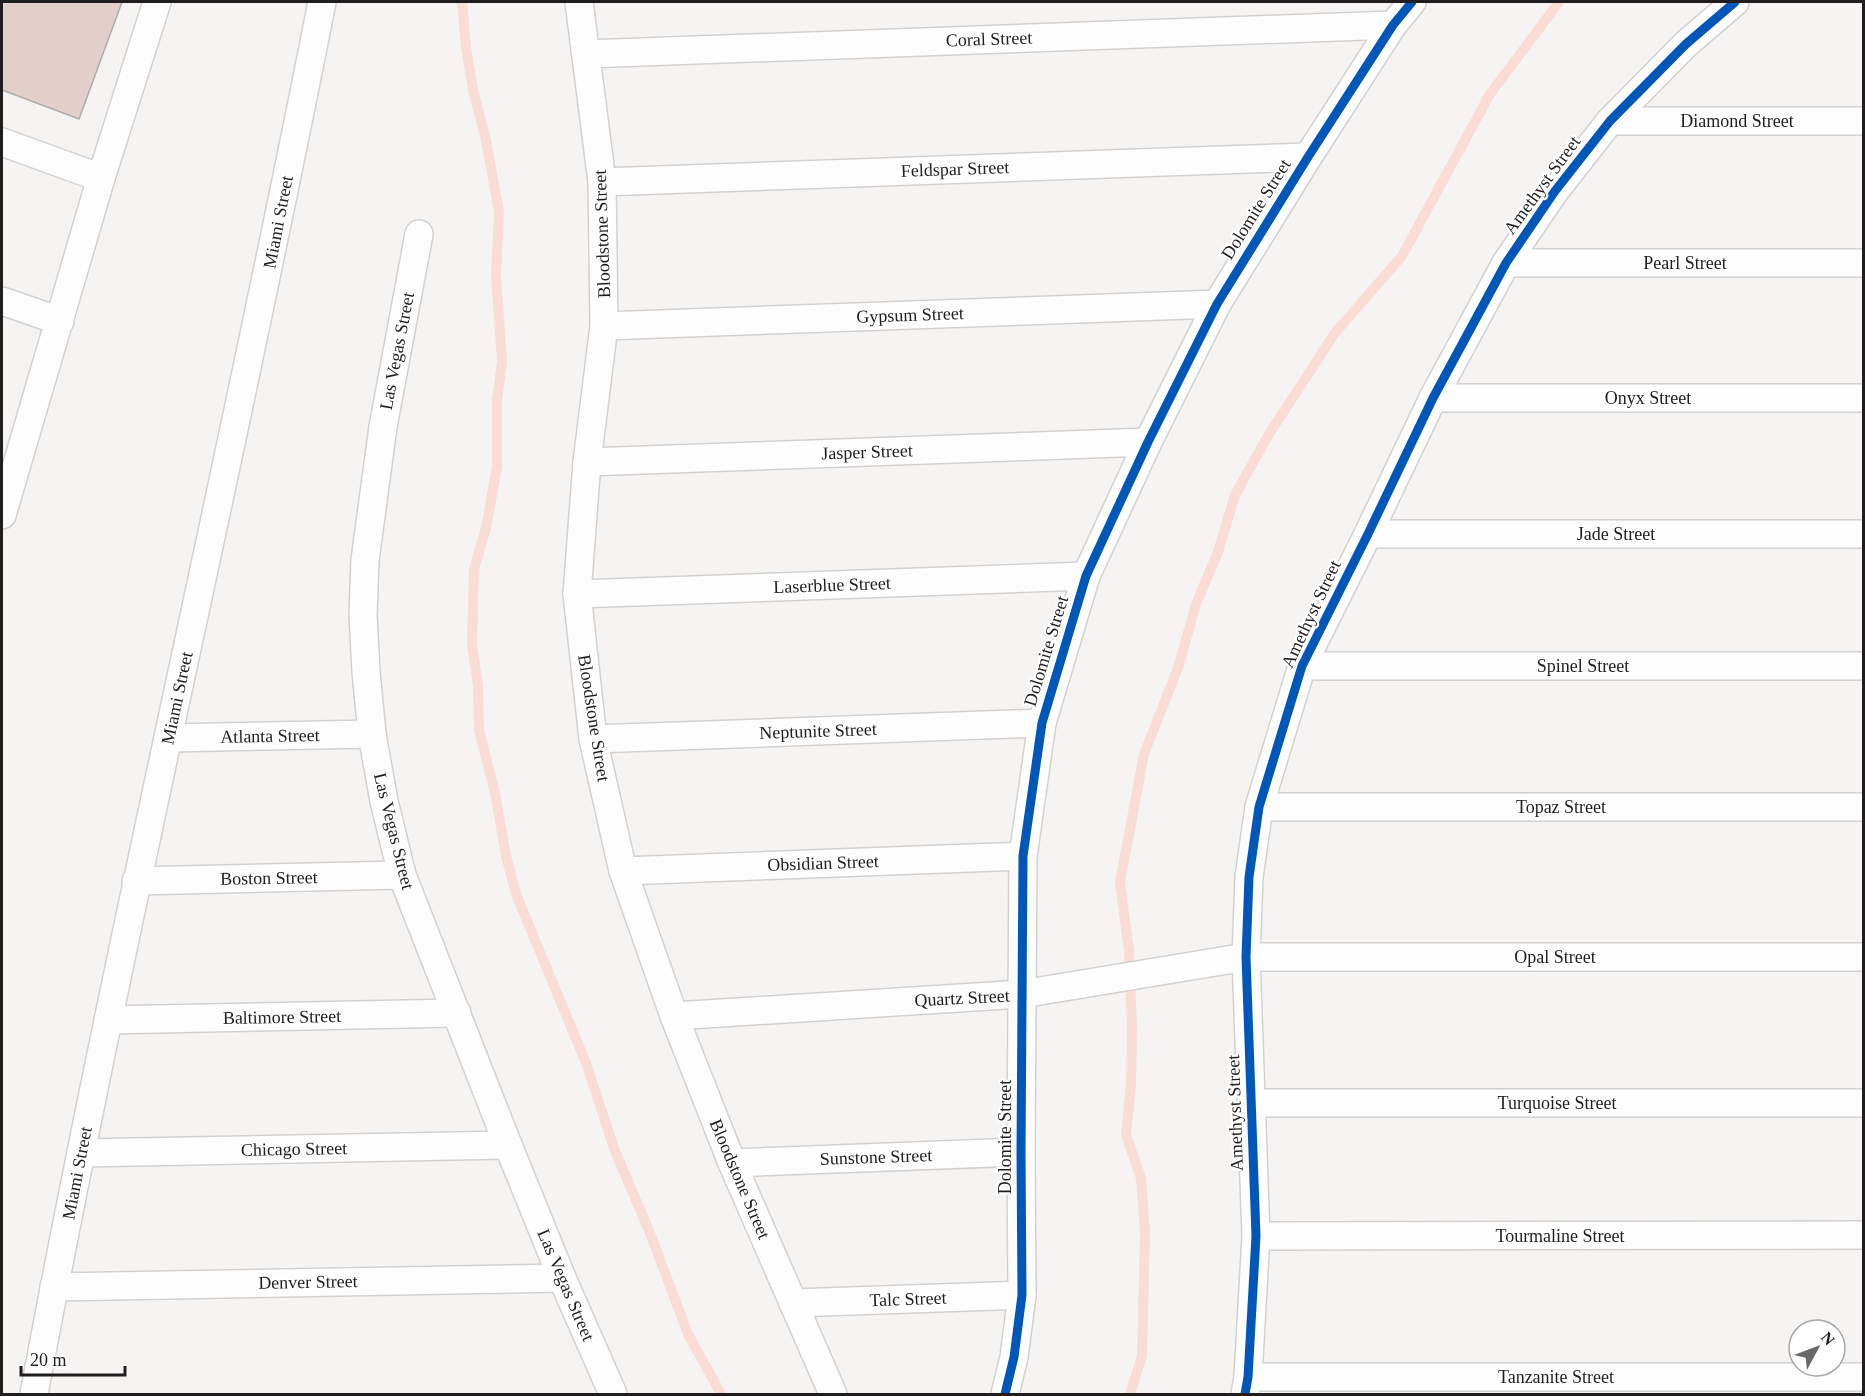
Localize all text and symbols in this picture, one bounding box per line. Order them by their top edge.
street label: Coral Street [945,27,1033,51]
street label: Diamond Street [1680,111,1794,131]
street label: Amethyst Street [1500,132,1584,238]
street label: Dolomite Street [1217,155,1295,263]
street label: Feldspar Street [900,157,1010,181]
street label: Bloodstone Street [590,169,614,299]
street label: Miami Street [259,174,297,270]
street label: Pearl Street [1643,253,1727,273]
street label: Las Vegas Street [376,290,418,412]
street label: Gypsum Street [856,303,964,327]
street label: Onyx Street [1605,388,1691,408]
street label: Jasper Street [821,440,913,464]
street label: Jade Street [1577,524,1655,544]
street label: Amethyst Street [1277,557,1345,671]
street label: Laserblue Street [773,573,891,597]
street label: Dolomite Street [1020,593,1072,709]
street label: Miami Street [157,650,197,746]
street label: Bloodstone Street [574,653,614,783]
street label: Spinel Street [1537,656,1629,676]
street label: Neptunite Street [759,719,877,743]
street label: Atlanta Street [220,725,320,747]
street label: Las Vegas Street [370,771,418,891]
street label: Topaz Street [1516,797,1606,817]
street label: Obsidian Street [767,851,879,875]
street label: Boston Street [220,867,318,889]
street label: Opal Street [1514,947,1596,967]
street label: Quartz Street [914,986,1010,1010]
street label: Baltimore Street [223,1006,341,1028]
street label: Amethyst Street [1223,1054,1247,1172]
street label: Dolomite Street [995,1080,1015,1194]
street label: Turquoise Street [1498,1093,1616,1113]
street label: Bloodstone Street [706,1116,774,1242]
street label: Miami Street [58,1125,96,1221]
street label: Chicago Street [241,1138,347,1160]
street label: Sunstone Street [819,1145,933,1169]
street label: Las Vegas Street [533,1226,599,1344]
street label: Tourmaline Street [1495,1226,1625,1246]
street label: Denver Street [258,1271,358,1293]
street label: Talc Street [869,1288,947,1310]
north arrow [1787,1318,1847,1378]
text: N [1818,1329,1838,1349]
scale bar [21,1339,124,1377]
text: 20 m [30,1350,67,1370]
street label: Tanzanite Street [1498,1367,1614,1387]

